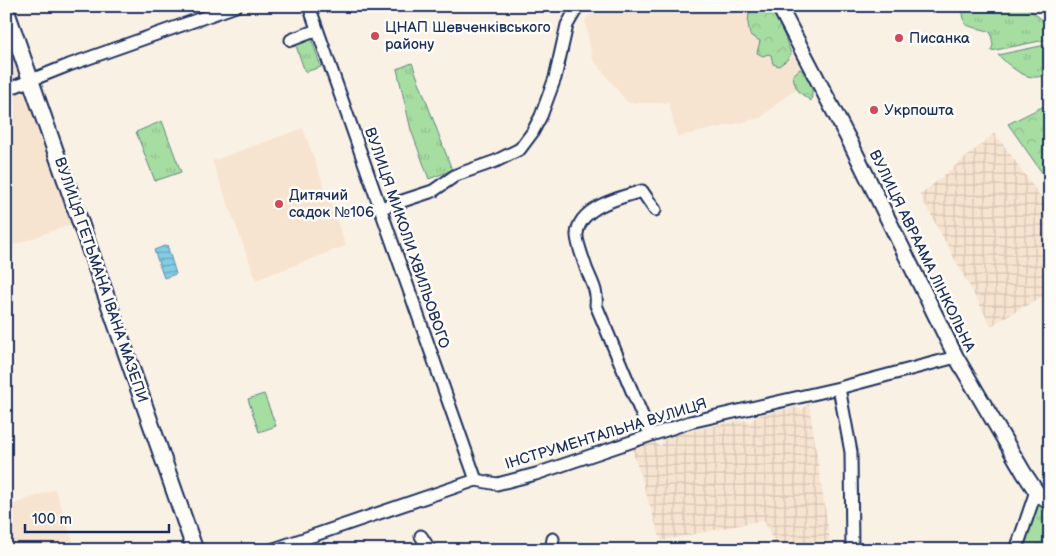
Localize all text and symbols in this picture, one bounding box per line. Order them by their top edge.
place label: ЦНАП Шевченківського району [385,18,551,54]
place label: Писанка [909,29,970,48]
marker: ЦНАП Шевченківського району [369,30,381,42]
marker: Писанка [893,32,905,44]
place label: Укрпошта [884,101,954,120]
marker: Укрпошта [868,104,880,116]
street label: ВУЛИЦЯ МИКОЛИ ХВИЛЬОВОГО [360,125,454,351]
street label: ВУЛИЦЯ АВРААМА ЛІНКОЛЬНА [865,147,980,356]
street label: ВУЛИЦЯ ГЕТЬМАНА ІВАНА МАЗЕПИ [50,155,152,405]
place label: Дитячий садок №106 [289,186,374,222]
marker: Дитячий садок №106 [273,198,285,210]
street label: ІНСТРУМЕНТАЛЬНА ВУЛИЦЯ [503,394,709,474]
scale bar [25,501,169,533]
text: 100 m [32,510,72,529]

